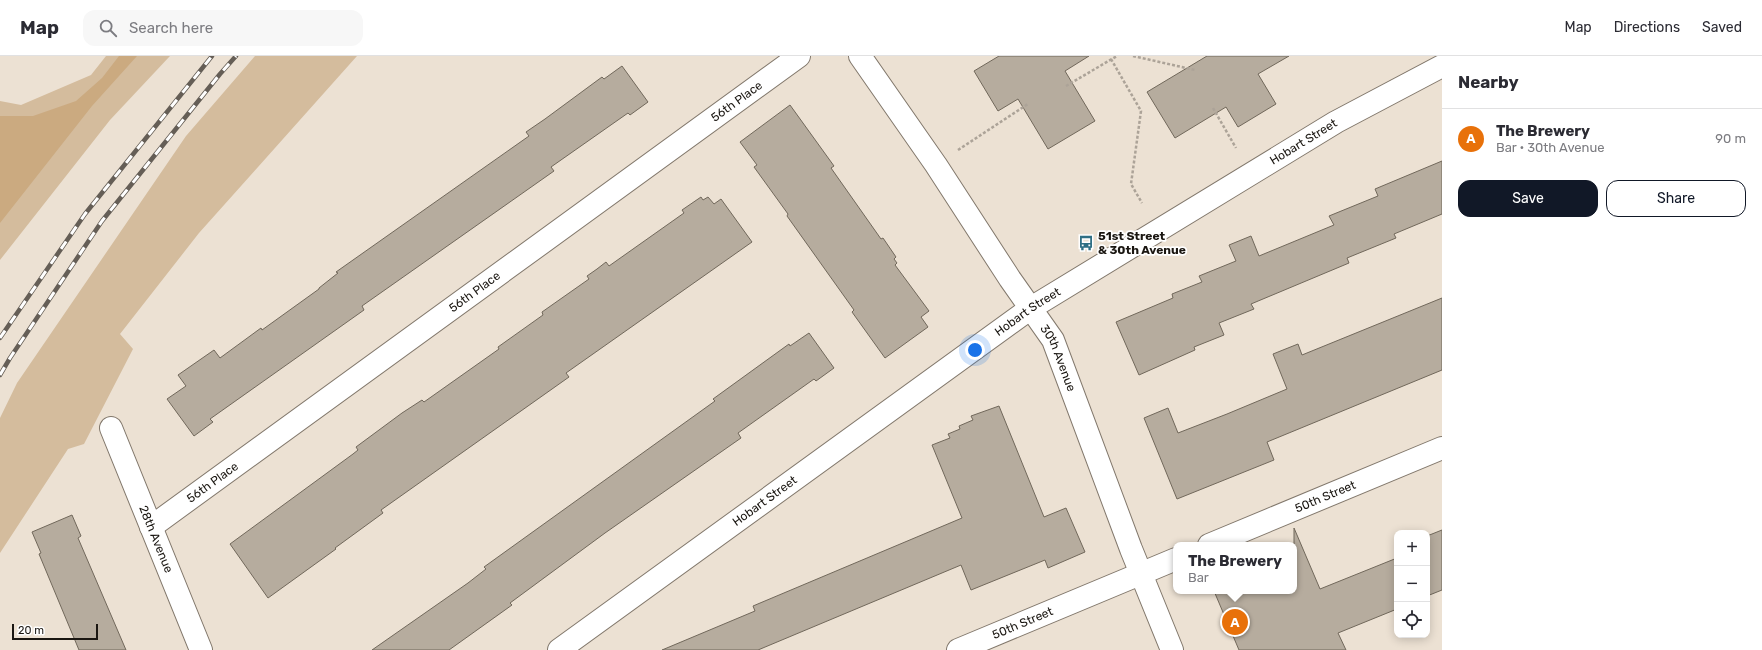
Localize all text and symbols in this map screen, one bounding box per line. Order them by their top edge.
search box [83,10,363,46]
text: Map [20,16,59,39]
icon: search [97,17,119,39]
text: Search here [129,19,213,37]
text: Map [1565,19,1592,36]
text: Directions [1614,19,1680,36]
text: Saved [1702,19,1742,36]
text: Nearby [1458,72,1519,92]
street label: 56th Place [708,78,765,125]
street label: Hobart Street [1267,116,1340,168]
text: The Brewery [1496,122,1590,140]
text: A [1466,131,1476,146]
text: 90 m [1715,131,1746,146]
text: Bar · 30th Avenue [1496,140,1605,155]
button: Save [1458,180,1598,217]
button: Share [1606,180,1746,217]
place label: 51st Street & 30th Avenue [1098,229,1186,257]
bus stop icon: 51st Street & 30th Avenue [1077,234,1095,252]
street label: 56th Place [446,268,503,315]
street label: Hobart Street [992,285,1063,339]
street label: 30th Avenue [1037,322,1079,394]
your location [965,340,985,360]
street label: 56th Place [184,459,241,506]
street label: Hobart Street [730,473,800,529]
street label: 50th Street [1293,478,1358,515]
street label: 28th Avenue [136,503,176,575]
map controls [1394,530,1430,638]
button: + [1394,530,1430,566]
popup [1173,542,1297,594]
text: The Brewery [1188,552,1282,570]
button: − [1394,566,1430,602]
text: Bar [1188,570,1209,585]
button: locate [1394,602,1430,638]
street label: 50th Street [990,604,1055,642]
pin: A [1222,607,1248,637]
scale bar [12,622,98,641]
text: 20 m [18,624,44,637]

